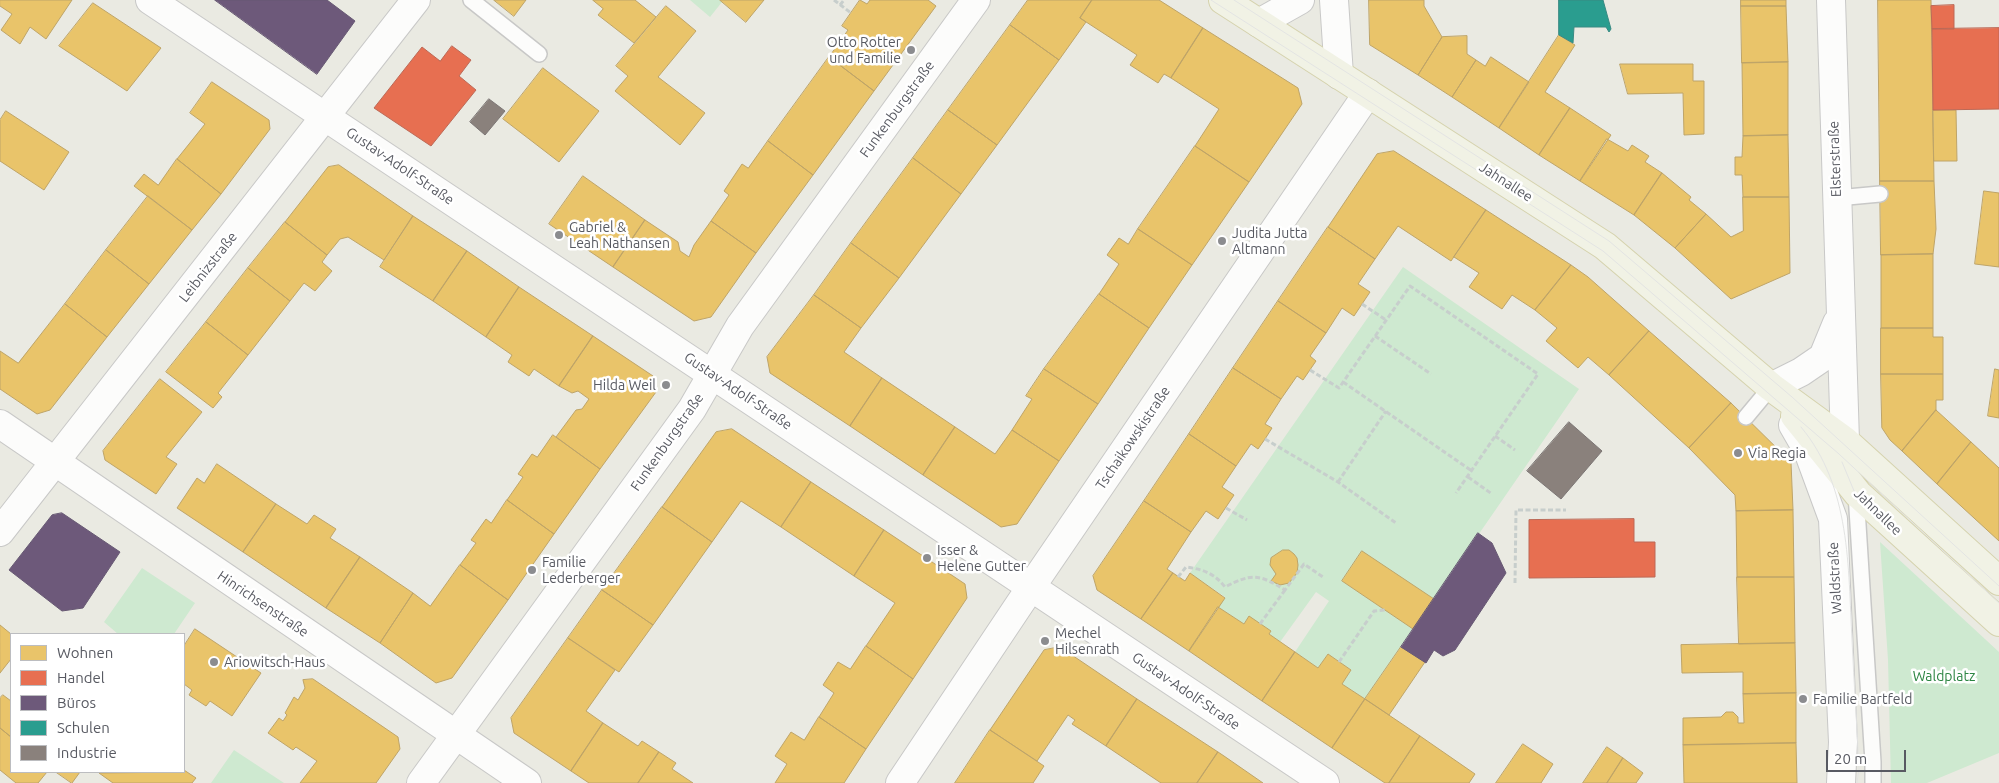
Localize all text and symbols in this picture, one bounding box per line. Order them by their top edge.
place label: Otto Rotter und Familie [827,34,901,66]
marker: Otto Rotter und Familie [905,44,917,56]
street label: Funkenburgstraße [856,57,938,161]
street label: Elsterstraße [1825,121,1845,197]
street label: Gustav-Adolf-Straße [343,124,457,208]
street label: Jahnallee [1476,159,1536,205]
place label: Gabriel & Leah Nathansen [569,219,670,252]
place label: Judita Jutta Altmann [1232,225,1307,258]
street label: Leibnizstraße [175,229,241,305]
marker: Gabriel & Leah Nathansen [553,229,565,241]
marker: Judita Jutta Altmann [1216,235,1228,247]
street label: Gustav-Adolf-Straße [681,349,795,433]
place label: Hilda Weil [593,377,656,393]
marker: Hilda Weil [660,379,672,391]
street label: Tschaikowskistraße [1092,383,1174,493]
street label: Funkenburgstraße [627,390,707,494]
place label: Via Regia [1748,445,1806,461]
marker: Via Regia [1732,447,1744,459]
street label: Jahnallee [1851,485,1905,539]
place label: Isser & Helene Gutter [937,542,1026,574]
street label: Waldstraße [1825,542,1845,614]
marker: Isser & Helene Gutter [921,552,933,564]
place label: Familie Lederberger [542,554,620,586]
marker: Familie Lederberger [526,564,538,576]
street label: Hinrichsenstraße [214,567,312,641]
place label: Mechel Hilsenrath [1055,625,1120,658]
legend [10,633,185,773]
marker: Mechel Hilsenrath [1039,635,1051,647]
text: Wohnen [57,644,113,661]
street label: Gustav-Adolf-Straße [1129,649,1243,733]
place label: Ariowitsch-Haus [224,654,325,670]
marker: Ariowitsch-Haus [208,656,220,668]
park label: Waldplatz [1913,668,1975,684]
text: Handel [57,669,105,686]
place label: Familie Bartfeld [1813,691,1912,707]
marker: Familie Bartfeld [1797,693,1809,705]
text: Büros [57,694,96,711]
text: Schulen [57,719,110,736]
scale bar [1829,740,1909,772]
text: Industrie [57,744,117,761]
text: 20 m [1834,750,1867,767]

